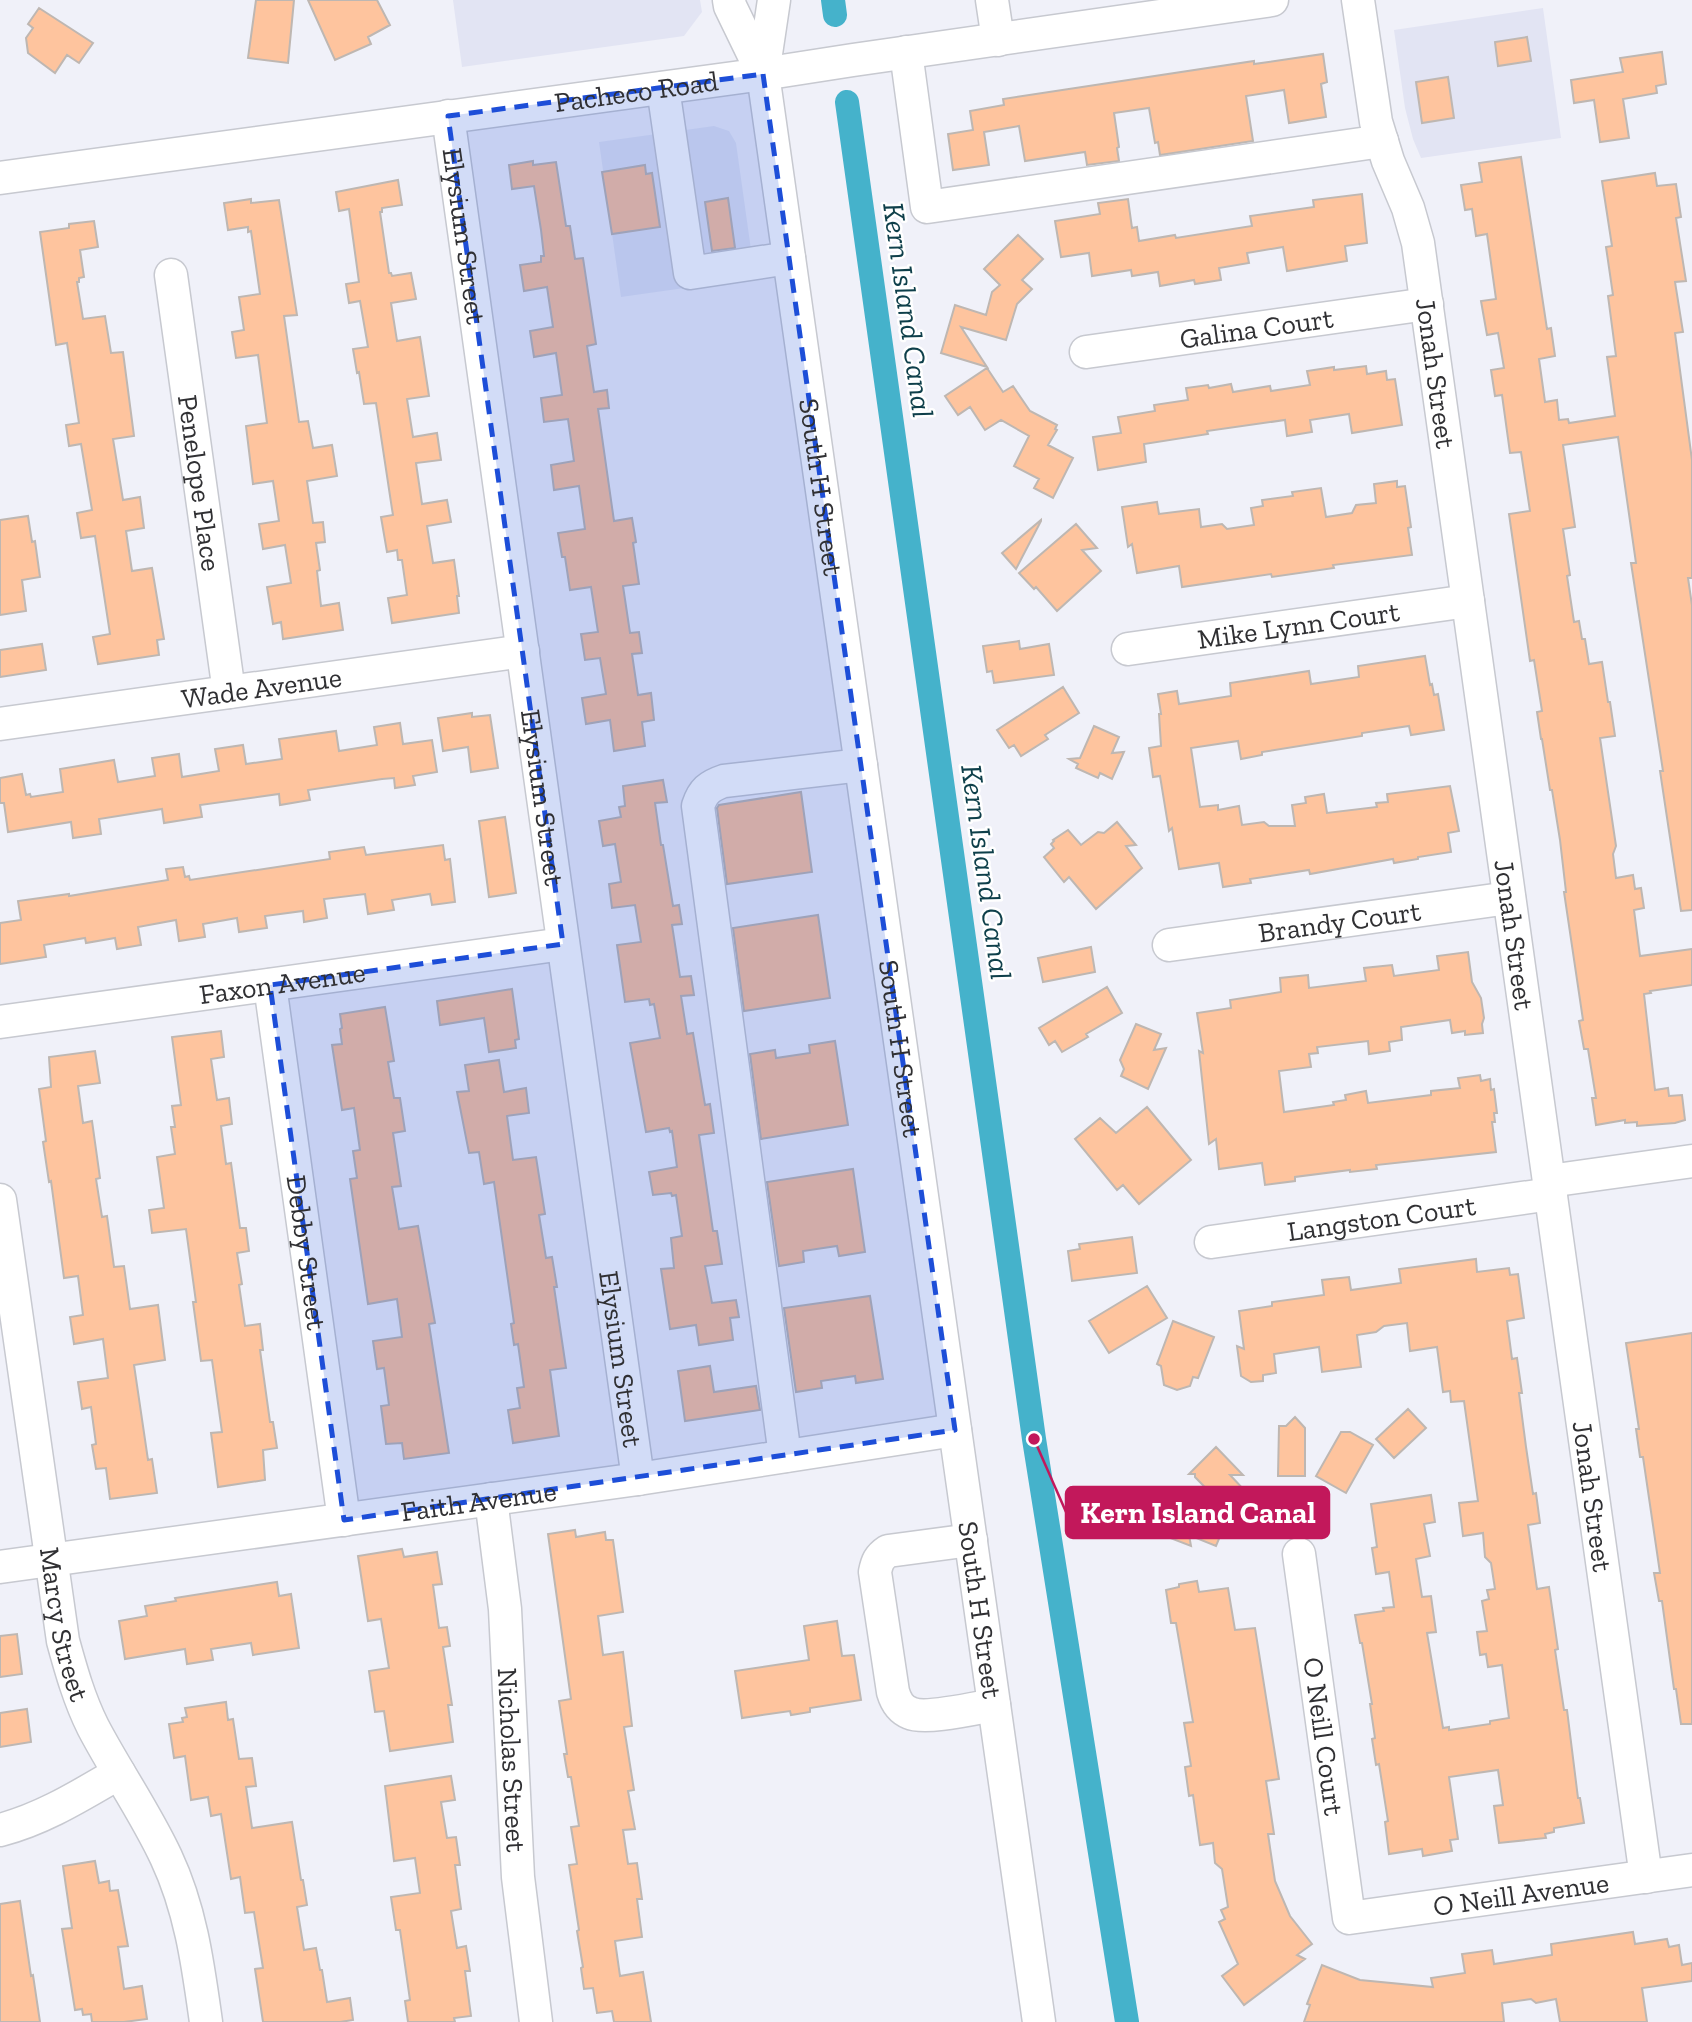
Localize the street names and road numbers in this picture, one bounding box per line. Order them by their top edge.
street label: Pacheco Road [552,64,720,119]
street label: Elysium Street [436,146,493,327]
street label: Jonah Street [1409,296,1463,451]
street label: Galina Court [1178,301,1336,355]
street label: Penelope Place [171,393,229,573]
street label: South H Street [793,396,850,578]
street label: Mike Lynn Court [1195,594,1402,656]
street label: Wade Avenue [179,660,344,715]
street label: Elysium Street [514,707,572,888]
street label: Jonah Street [1488,857,1541,1013]
street label: Brandy Court [1256,894,1423,949]
street label: Faxon Avenue [197,955,367,1011]
street label: South H Street [872,958,930,1140]
street label: Debby Street [280,1173,334,1333]
street label: Langston Court [1285,1188,1478,1248]
street label: Elysium Street [593,1269,650,1450]
street label: Jonah Street [1566,1419,1620,1574]
street label: Faith Avenue [399,1474,558,1528]
street label: South H Street [952,1519,1010,1701]
street label: Marcy Street [33,1545,97,1706]
street label: O Neill Court [1297,1655,1351,1818]
street label: Nicholas Street [491,1667,533,1853]
street label: O Neill Avenue [1431,1865,1611,1923]

